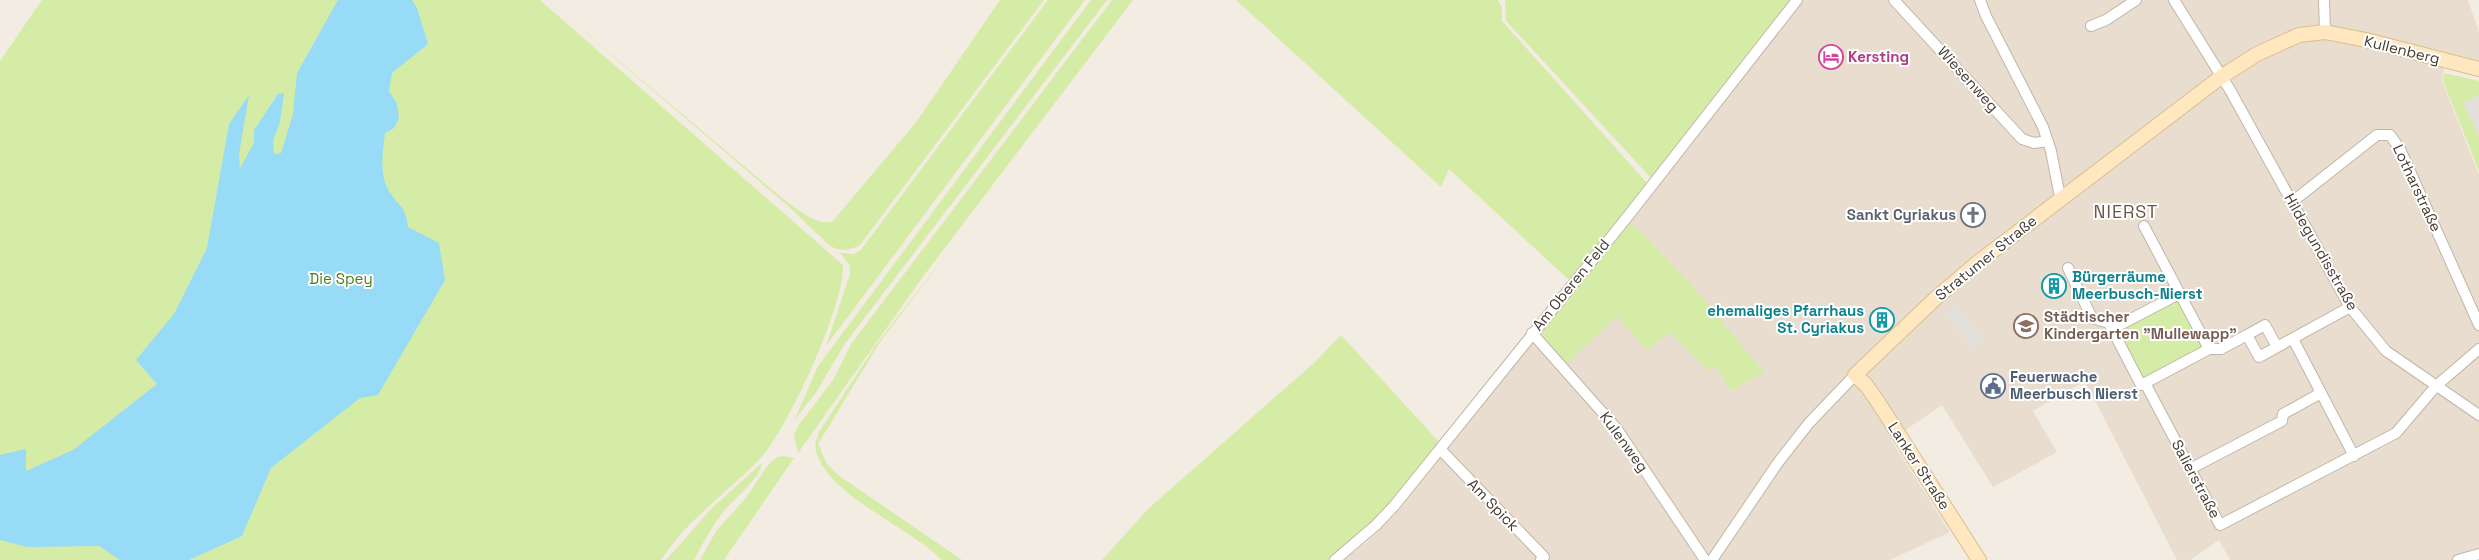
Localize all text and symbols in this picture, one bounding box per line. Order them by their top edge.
street label: Kullenberg [2362,31,2442,68]
street label: Wiesenweg [1934,42,2003,115]
hotel icon: Kersting [1818,44,1844,70]
place label: Kersting [1848,47,1909,66]
street label: Lotharstraße [2389,141,2446,235]
street label: Hildegundisstraße [2280,190,2363,314]
district label: NIERST [2094,200,2158,223]
church icon: Sankt Cyriakus [1960,202,1986,228]
place label: Sankt Cyriakus [1847,205,1956,224]
street label: Stratumer Straße [1931,211,2040,304]
street label: Am Oberen Feld [1528,235,1613,334]
place label: Bürgerräume Meerbusch-Nierst [2072,267,2203,303]
park label: Die Spey [309,269,373,288]
building icon: Bürgerräume Meerbusch-Nierst [2041,273,2067,299]
place label: ehemaliges Pfarrhaus St. Cyriakus [1707,301,1864,337]
building icon: ehemaliges Pfarrhaus St. Cyriakus [1869,307,1895,333]
place label: Städtischer Kindergarten "Mullewapp" [2044,307,2237,343]
school or university icon: Städtischer Kindergarten "Mullewapp" [2013,313,2039,339]
place label: Feuerwache Meerbusch Nierst [2010,367,2138,403]
public building icon: Feuerwache Meerbusch Nierst [1980,373,2006,399]
street label: Kulenweg [1596,408,1653,476]
street label: Lanker Straße [1884,418,1955,513]
street label: Salierstraße [2168,436,2225,522]
street label: Am Spick [1464,474,1523,535]

